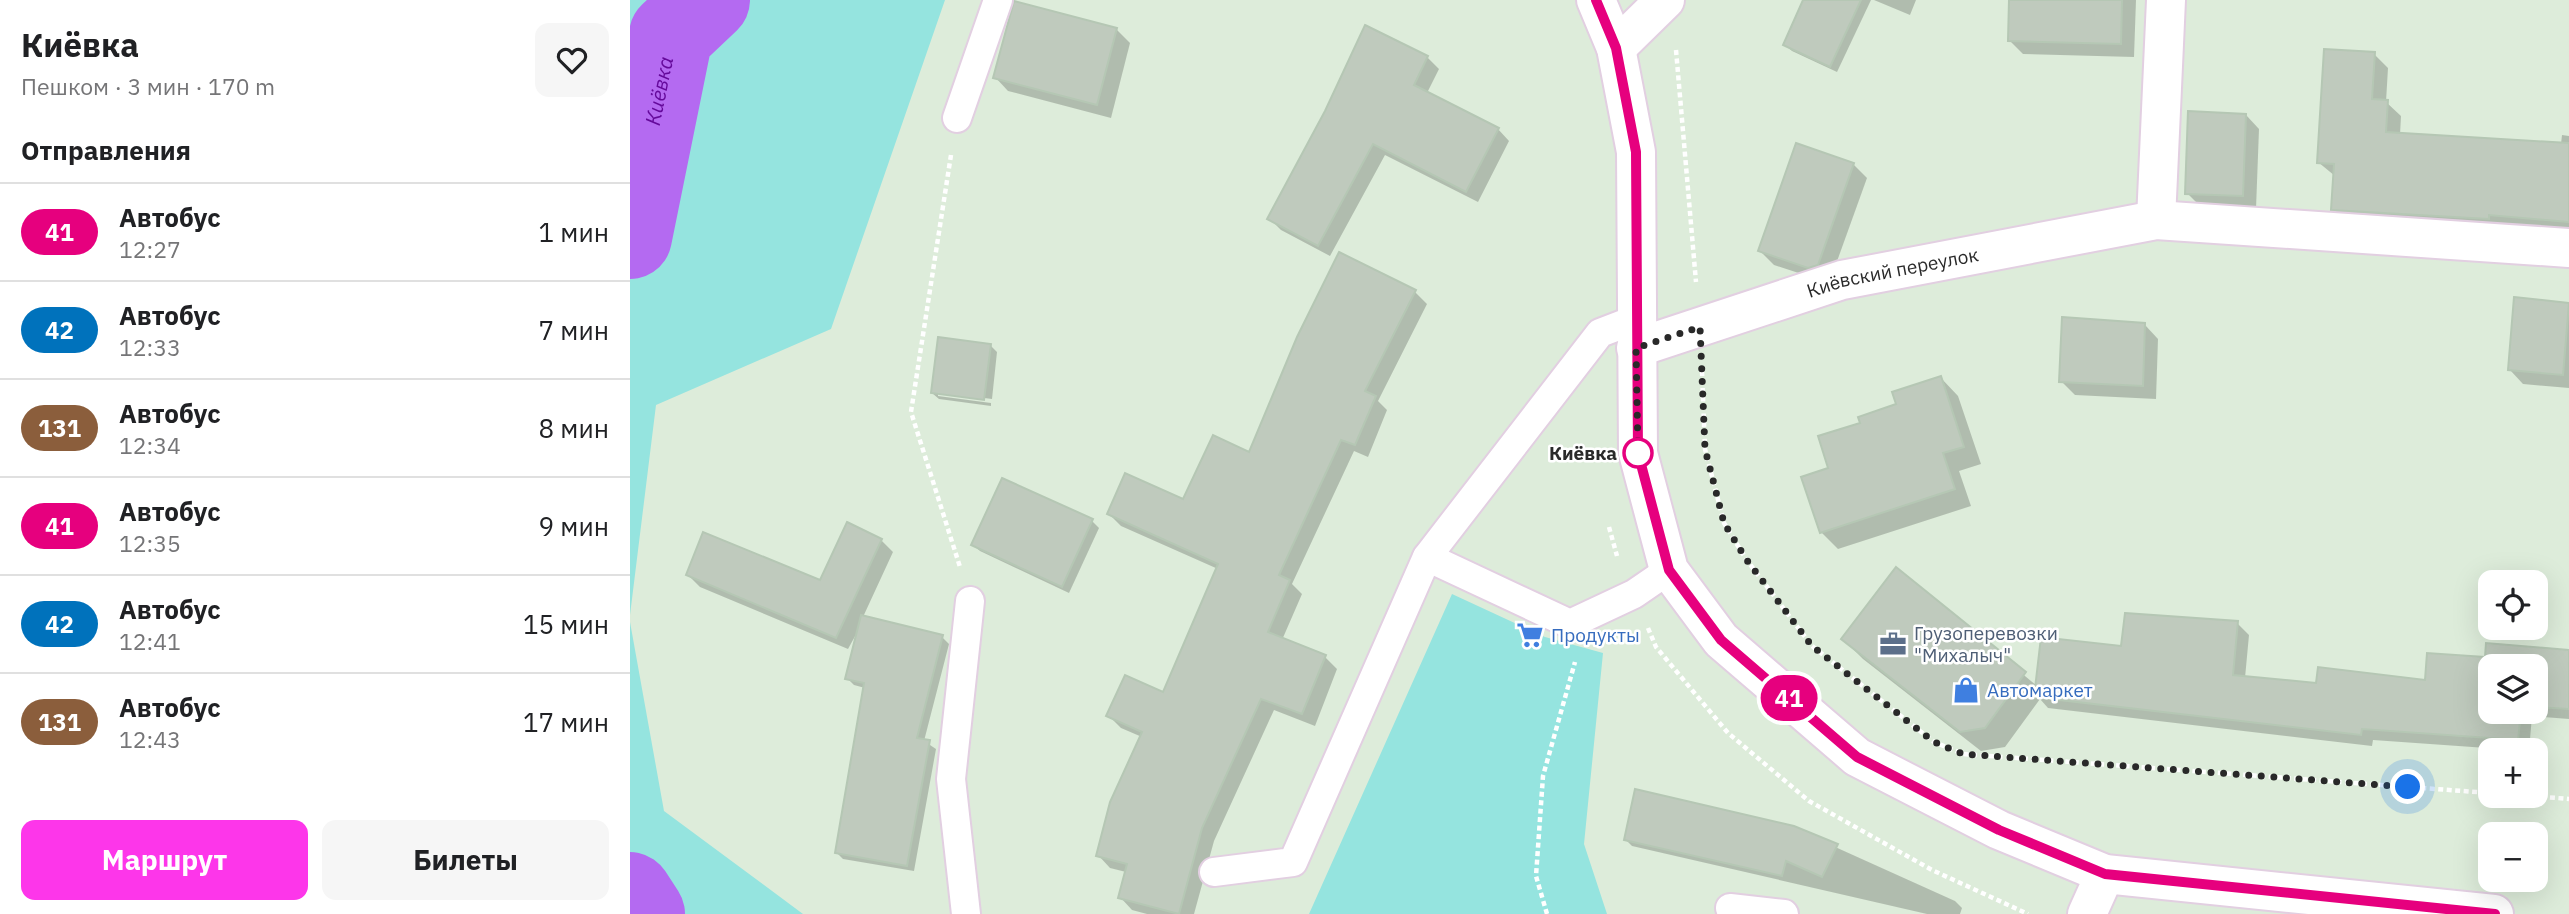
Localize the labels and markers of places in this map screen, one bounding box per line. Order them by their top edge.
marker: Киёвка [1623,438,1653,468]
place label: Киёвка [1549,441,1617,465]
supermarket icon: Продукты [1515,620,1545,650]
place label: Грузоперевозки "Михалыч" [1914,621,2058,667]
place label: Продукты [1551,623,1640,647]
office icon: Грузоперевозки "Михалыч" [1878,629,1908,659]
shop icon: Автомаркет [1951,675,1981,705]
place label: Автомаркет [1987,678,2093,702]

